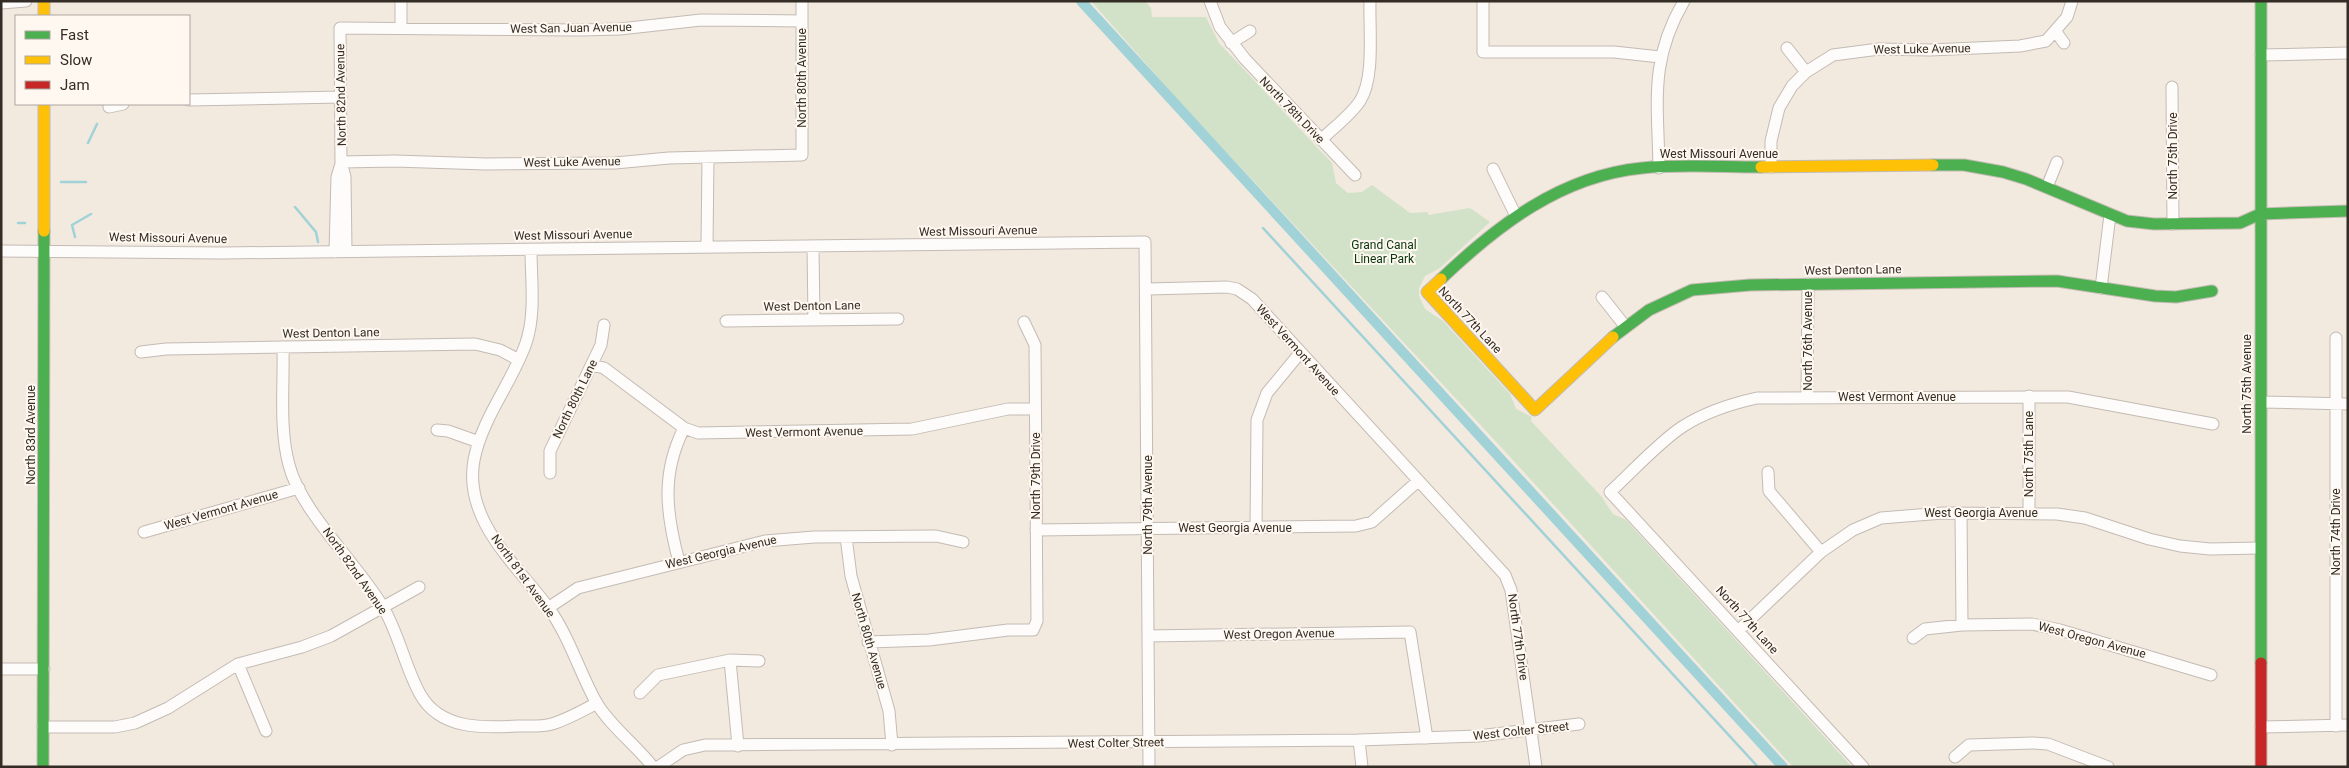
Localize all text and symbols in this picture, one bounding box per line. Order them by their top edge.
legend [15,15,190,105]
street label: West San Juan Avenue [510,20,632,36]
text: Fast [60,26,89,44]
street label: North 80th Avenue [795,28,809,128]
street label: West Luke Avenue [1873,41,1971,57]
street label: North 82nd Avenue [333,44,349,146]
text: Slow [60,51,92,69]
street label: North 78th Drive [1257,74,1327,146]
text: Jam [60,76,90,94]
street label: North 75th Drive [2166,112,2180,200]
street label: West Missouri Avenue [1660,147,1778,161]
street label: West Luke Avenue [523,154,621,170]
street label: West Missouri Avenue [919,223,1037,239]
street label: West Missouri Avenue [514,227,632,243]
street label: West Missouri Avenue [109,230,227,246]
park label: Grand Canal Linear Park [1351,238,1417,266]
street label: West Denton Lane [1804,262,1902,278]
street label: North 77th Lane [1435,284,1505,356]
street label: North 76th Avenue [1801,291,1815,391]
street label: West Denton Lane [763,298,861,314]
street label: West Vermont Avenue [1253,302,1343,398]
street label: West Denton Lane [282,325,380,341]
street label: North 75th Avenue [2240,334,2254,434]
street label: North 80th Lane [550,357,600,441]
street label: North 83rd Avenue [24,385,38,485]
street label: West Vermont Avenue [1838,390,1956,404]
street label: North 75th Lane [2022,411,2036,497]
street label: West Vermont Avenue [745,424,863,440]
street label: North 79th Drive [1029,432,1043,520]
street label: North 79th Avenue [1141,455,1155,555]
street label: West Vermont Avenue [162,487,280,533]
street label: North 74th Drive [2329,488,2343,576]
street label: West Georgia Avenue [1924,506,2038,520]
street label: West Georgia Avenue [1178,521,1292,535]
street label: North 82nd Avenue [320,525,390,617]
street label: North 81st Avenue [488,532,558,620]
street label: West Georgia Avenue [664,532,778,572]
street label: North 77th Lane [1713,583,1781,657]
street label: North 80th Avenue [849,591,889,691]
street label: North 77th Drive [1505,593,1531,681]
street label: West Oregon Avenue [2037,619,2147,661]
street label: West Oregon Avenue [1223,626,1335,642]
street label: West Colter Street [1472,719,1570,743]
street label: West Colter Street [1068,735,1164,751]

